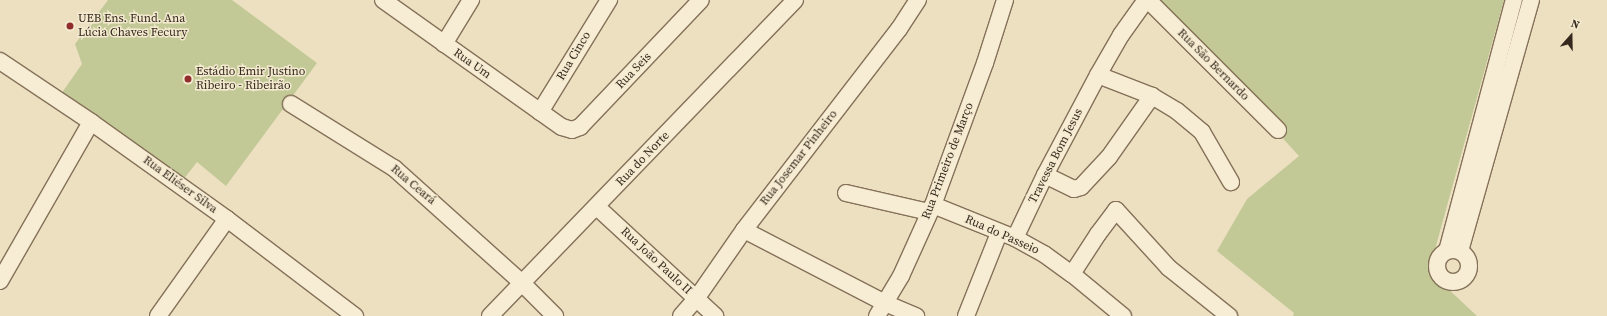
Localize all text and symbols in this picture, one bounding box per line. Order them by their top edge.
place label: UEB Ens. Fund. Ana Lúcia Chaves Fecury [78,12,187,40]
north arrow [1551,16,1591,56]
text: N [1569,16,1582,33]
marker: UEB Ens. Fund. Ana Lúcia Chaves Fecury [65,21,75,31]
street label: Rua São Bernardo [1174,26,1252,104]
street label: Rua Cinco [554,29,594,83]
street label: Rua Um [450,46,494,82]
street label: Rua Seis [613,50,655,92]
place label: Estádio Emir Justino Ribeiro - Ribeirão [196,65,305,93]
marker: Estádio Emir Justino Ribeiro - Ribeirão [183,74,193,84]
street label: Rua Primeiro de Março [919,101,977,221]
street label: Travessa Bom Jesus [1026,106,1086,206]
street label: Rua Josemar Pinheiro [757,107,841,209]
street label: Rua do Norte [613,129,673,189]
street label: Rua Eliéser Silva [140,153,220,217]
street label: Rua Ceará [388,162,438,208]
street label: Rua do Passeio [963,212,1041,258]
street label: Rua João Paulo II [617,224,695,298]

